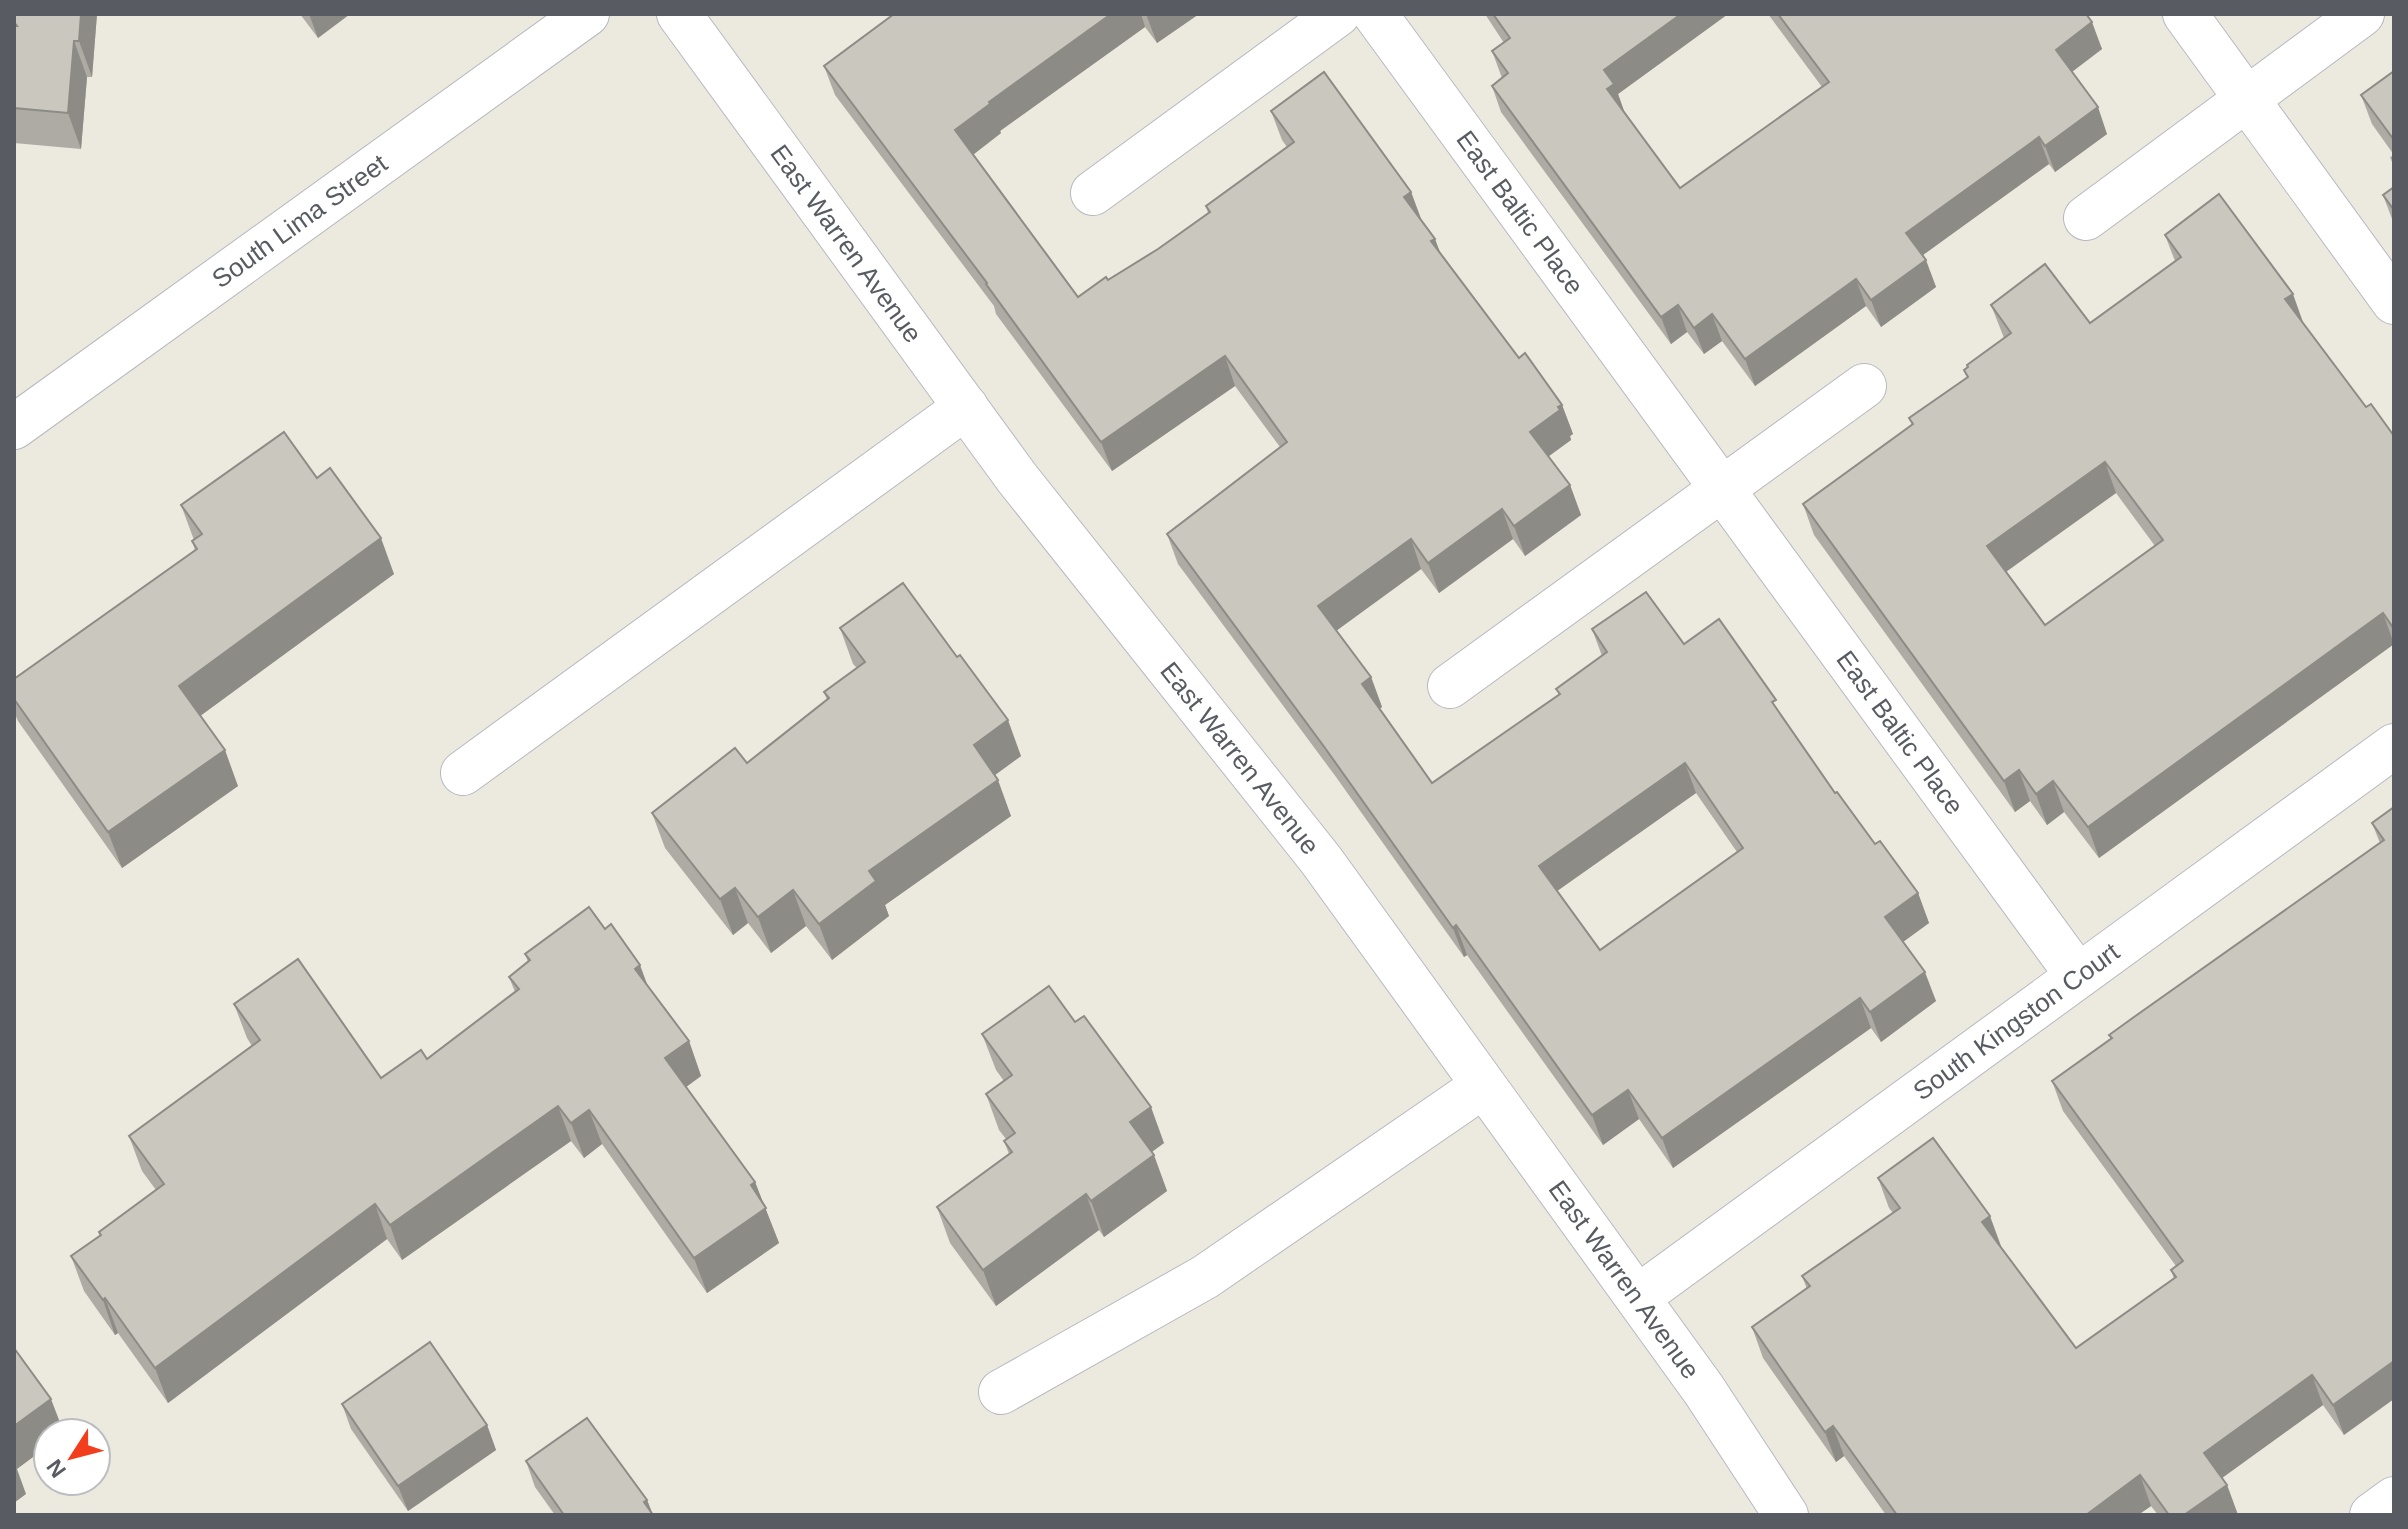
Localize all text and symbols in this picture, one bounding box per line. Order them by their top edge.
street label: East Baltic Place [1450,125,1590,300]
street label: East Warren Avenue [764,139,928,348]
street label: South Lima Street [206,148,393,294]
street label: East Baltic Place [1830,645,1970,820]
street label: East Warren Avenue [1154,656,1325,860]
street label: South Kingston Court [1907,936,2126,1106]
street label: East Warren Avenue [1543,1175,1706,1385]
north arrow [32,1417,112,1497]
text: N [41,1455,71,1482]

